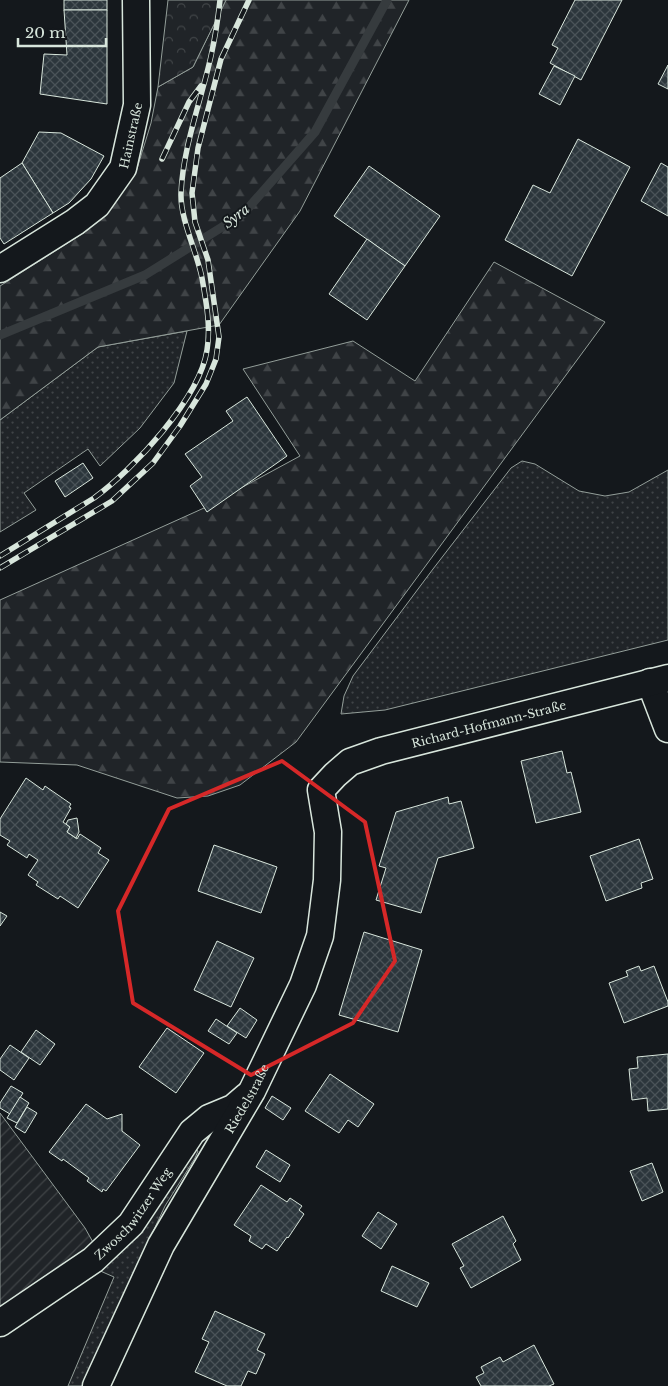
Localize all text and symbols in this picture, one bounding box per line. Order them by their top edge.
scale bar [18,15,105,47]
text: 20 m [25,23,65,42]
street label: Hainstraße [116,101,145,170]
water label: Syra [219,200,253,232]
street label: Richard-Hofmann-Straße [410,697,568,750]
street label: Riedelstraße [221,1061,272,1136]
street label: Zwoschwitzer Weg [91,1164,175,1262]

